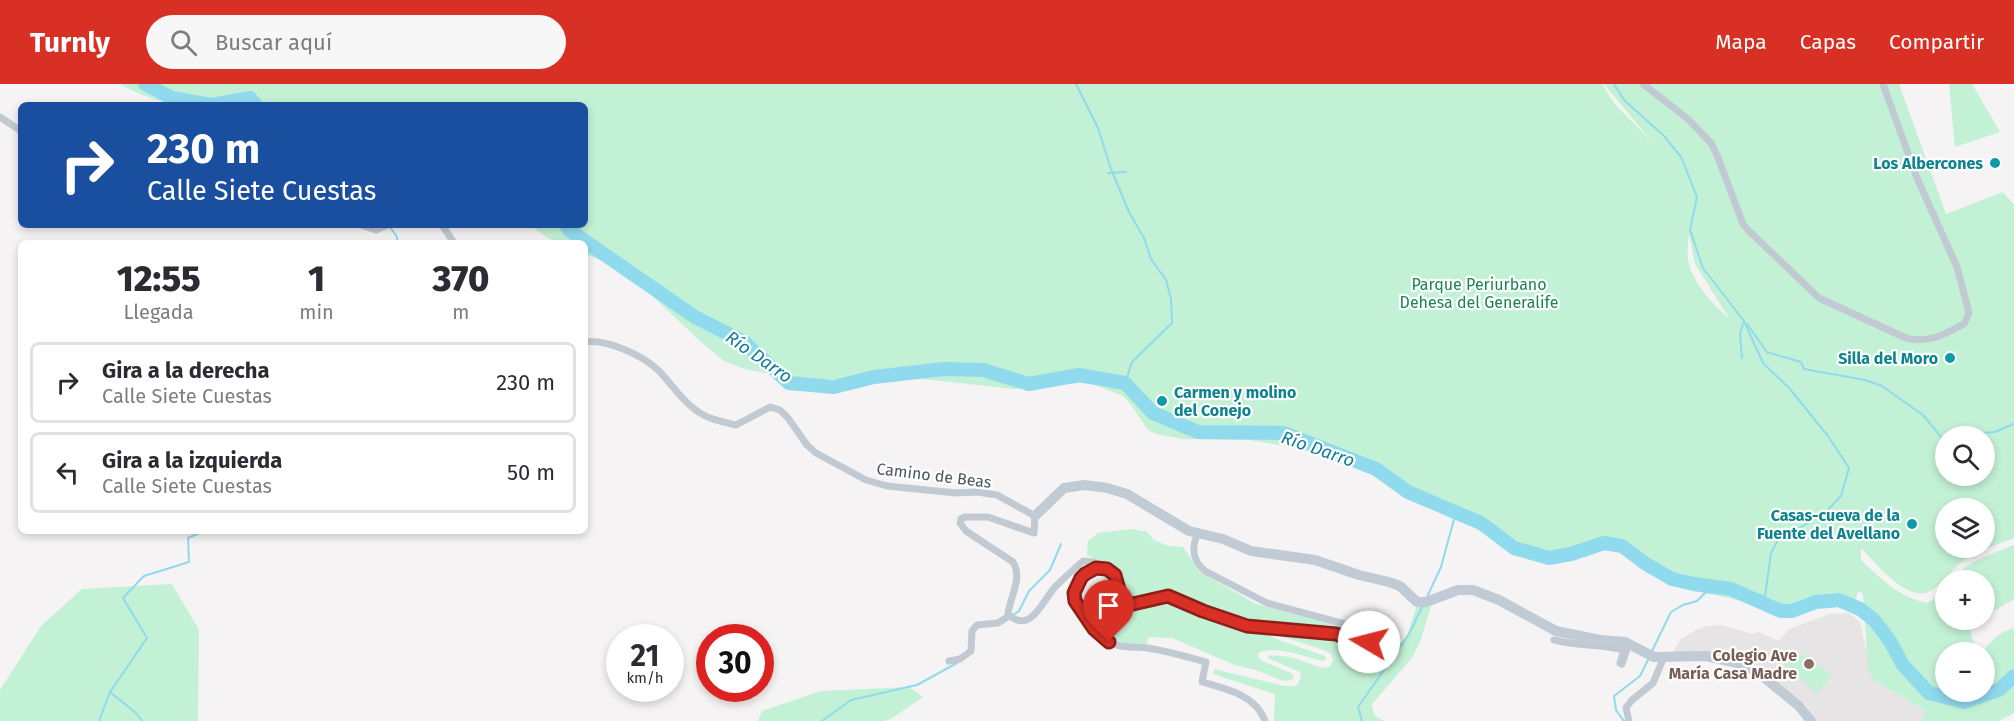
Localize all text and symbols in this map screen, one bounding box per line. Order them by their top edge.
search box [146,15,566,69]
text: Turnly [30,26,110,59]
icon: search [167,26,200,59]
text: Buscar aquí [215,29,332,56]
text: Mapa [1715,29,1767,55]
text: Capas [1800,29,1856,55]
text: Compartir [1889,29,1984,55]
text: 230 m [147,124,260,174]
icon: right [48,126,126,204]
place label: Los Albercones [1873,154,1983,173]
marker: Los Albercones [1988,156,2002,170]
text: Calle Siete Cuestas [147,175,376,207]
text: 12:55 [117,257,201,301]
text: 1 [308,257,325,301]
text: 370 [432,257,489,301]
park label: Parque Periurbano Dehesa del Generalife [1400,275,1558,312]
text: Llegada [124,300,194,324]
text: min [299,300,334,324]
text: m [452,300,469,324]
water label: Río Darro [721,326,797,388]
place label: Silla del Moro [1838,349,1938,368]
marker: Silla del Moro [1943,351,1957,365]
text: Gira a la derecha [102,357,270,384]
icon: right [51,366,84,399]
text: 230 m [496,369,555,396]
place label: Carmen y molino del Conejo [1174,383,1296,420]
text: Calle Siete Cuestas [102,384,272,408]
marker: Carmen y molino del Conejo [1155,394,1169,408]
water label: Río Darro [1278,426,1358,472]
map controls [1935,426,1995,702]
button: search [1935,426,1995,486]
text: Gira a la izquierda [102,447,282,474]
icon: left [51,456,84,489]
text: 50 m [507,459,555,486]
street label: Camino de Beas [875,459,992,492]
text: Calle Siete Cuestas [102,474,272,498]
button: layers [1935,498,1995,558]
place label: Casas-cueva de la Fuente del Avellano [1757,506,1900,543]
marker: Casas-cueva de la Fuente del Avellano [1905,517,1919,531]
button: + [1935,570,1995,630]
pin [1083,580,1134,642]
icon: arrive [1092,589,1125,622]
position arrow [1337,610,1401,674]
speed limit sign: 30 [696,624,774,702]
text: 21 [631,638,659,674]
button: − [1935,642,1995,702]
place label: Colegio Ave María Casa Madre [1669,646,1797,683]
marker: Colegio Ave María Casa Madre [1802,657,1816,671]
text: km/h [626,669,664,687]

